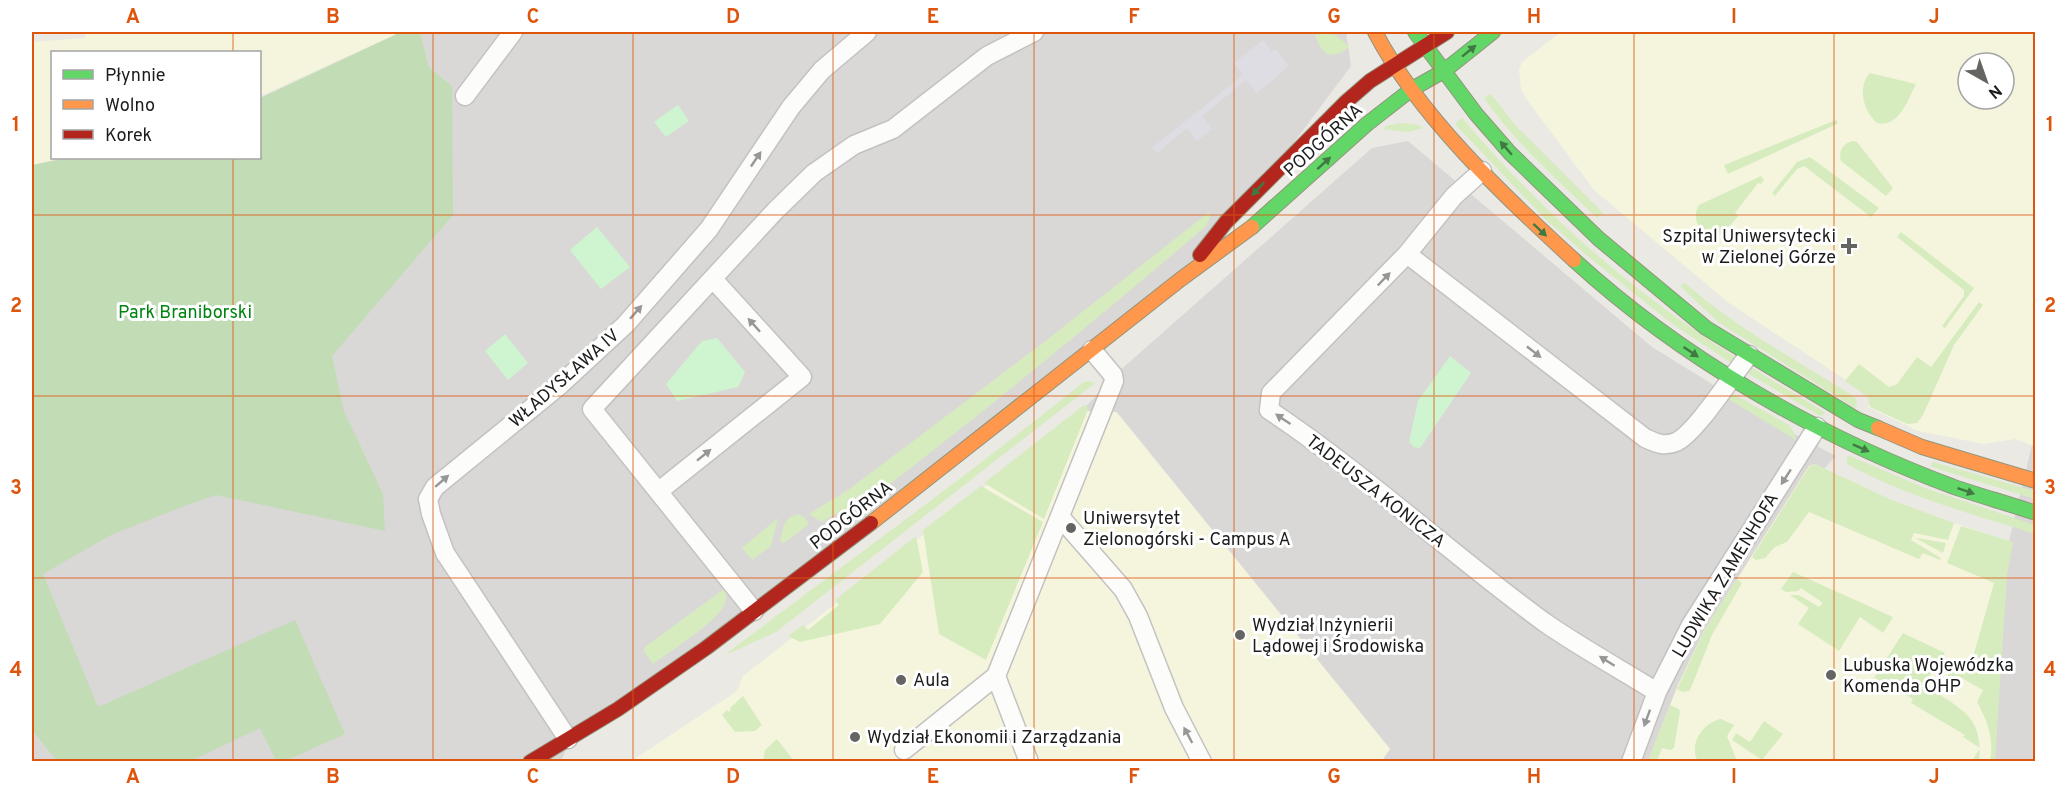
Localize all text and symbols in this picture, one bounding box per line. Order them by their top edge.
text: A [126,5,140,31]
text: B [326,5,340,31]
text: C [527,5,539,31]
text: D [726,5,740,31]
text: E [927,5,939,31]
text: F [1128,5,1140,31]
text: G [1327,5,1341,31]
text: H [1527,5,1541,31]
text: I [1731,5,1737,31]
text: J [1928,5,1940,31]
one-way arrow [1461,45,1476,58]
legend [51,51,261,159]
north arrow [1956,51,2016,111]
text: Płynnie [105,65,166,88]
text: N [1984,80,2005,102]
text: Wolno [105,95,155,118]
street label: PODGÓRNA [1278,98,1368,183]
text: 1 [12,113,20,139]
text: 1 [2046,113,2054,139]
text: Korek [105,125,152,148]
one-way arrow [1500,141,1513,156]
one-way arrow [750,151,762,167]
one-way arrow [1316,157,1331,170]
one-way arrow [1252,181,1265,196]
one-way arrow [1532,223,1547,237]
place label: Szpital Uniwersytecki w Zielonej Górze [1662,226,1836,270]
marker: Szpital Uniwersytecki w Zielonej Górze [1840,237,1858,255]
one-way arrow [1377,271,1391,286]
text: 2 [10,294,22,320]
text: 2 [2044,294,2056,320]
park label: Park Braniborski [118,302,252,325]
one-way arrow [629,305,642,320]
one-way arrow [748,318,762,332]
street label: WŁADYSŁAWA IV [505,325,625,433]
one-way arrow [1526,346,1542,358]
one-way arrow [1683,347,1700,358]
one-way arrow [1275,414,1291,425]
street label: TADEUSZA KONICZA [1301,431,1449,554]
one-way arrow [1852,444,1870,453]
one-way arrow [696,448,712,461]
one-way arrow [1780,469,1791,485]
one-way arrow [434,475,449,488]
street label: PODGÓRNA [805,475,898,556]
text: 3 [10,476,22,502]
text: 3 [2044,476,2056,502]
one-way arrow [1957,486,1975,496]
street label: LUDWIKA ZAMENHOFA [1668,489,1785,662]
place label: Uniwersytet Zielonogórski - Campus A [1083,508,1291,552]
marker: Uniwersytet Zielonogórski - Campus A [1064,521,1078,535]
place label: Wydział Inżynierii Lądowej i Środowiska [1252,615,1424,659]
marker: Wydział Inżynierii Lądowej i Środowiska [1233,628,1247,642]
place label: Lubuska Wojewódzka Komenda OHP [1843,655,2014,699]
one-way arrow [1599,656,1615,667]
text: 4 [10,658,22,684]
text: 4 [2044,658,2056,684]
marker: Lubuska Wojewódzka Komenda OHP [1824,668,1838,682]
place label: Aula [913,670,949,693]
marker: Aula [894,673,908,687]
one-way arrow [1642,709,1652,727]
one-way arrow [1183,726,1193,743]
place label: Wydział Ekonomii i Zarządzania [867,727,1121,750]
marker: Wydział Ekonomii i Zarządzania [848,730,862,744]
text: A [126,765,140,791]
text: B [326,765,340,791]
text: C [527,765,539,791]
text: D [726,765,740,791]
text: E [927,765,939,791]
text: F [1128,765,1140,791]
text: G [1327,765,1341,791]
text: H [1527,765,1541,791]
text: I [1731,765,1737,791]
text: J [1928,765,1940,791]

